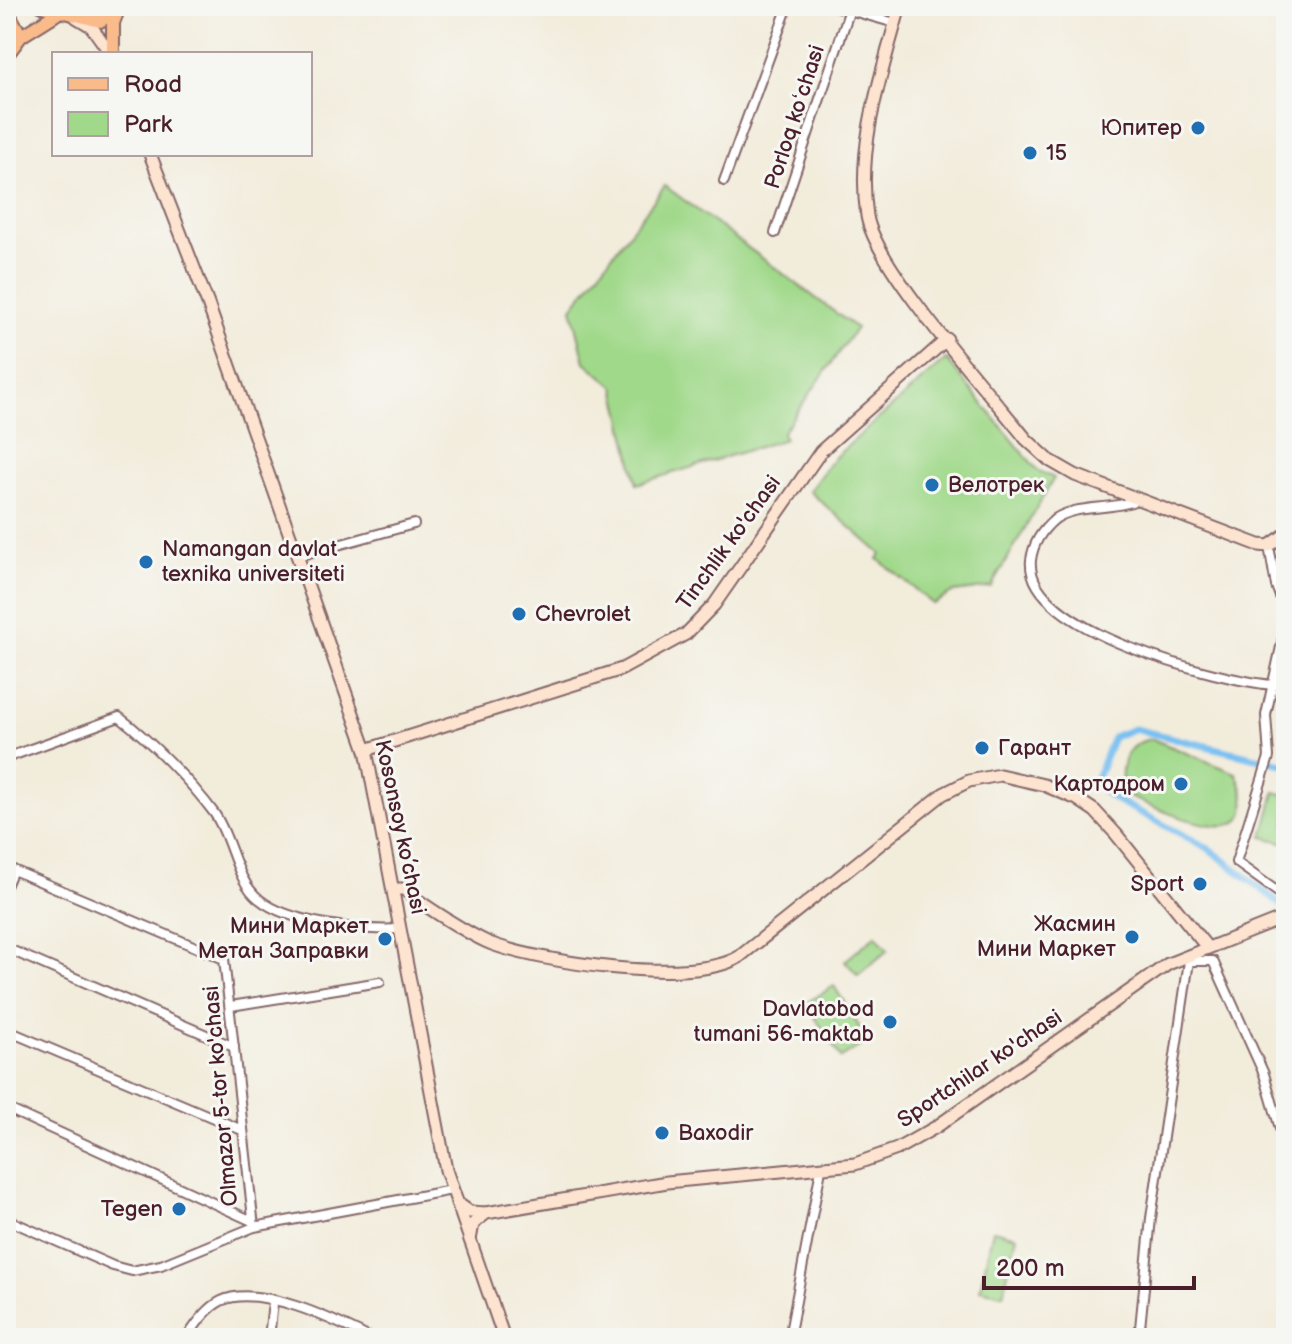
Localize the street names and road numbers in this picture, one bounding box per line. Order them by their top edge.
street label: Porloq koʻchasi [759,42,831,192]
street label: Tinchlik ko'chasi [671,470,787,616]
street label: Kosonsoy ko’chasi [368,737,432,917]
street label: Olmazor 5-tor ko'chasi [198,984,244,1208]
street label: Sportchilar ko'chasi [893,1004,1067,1134]

